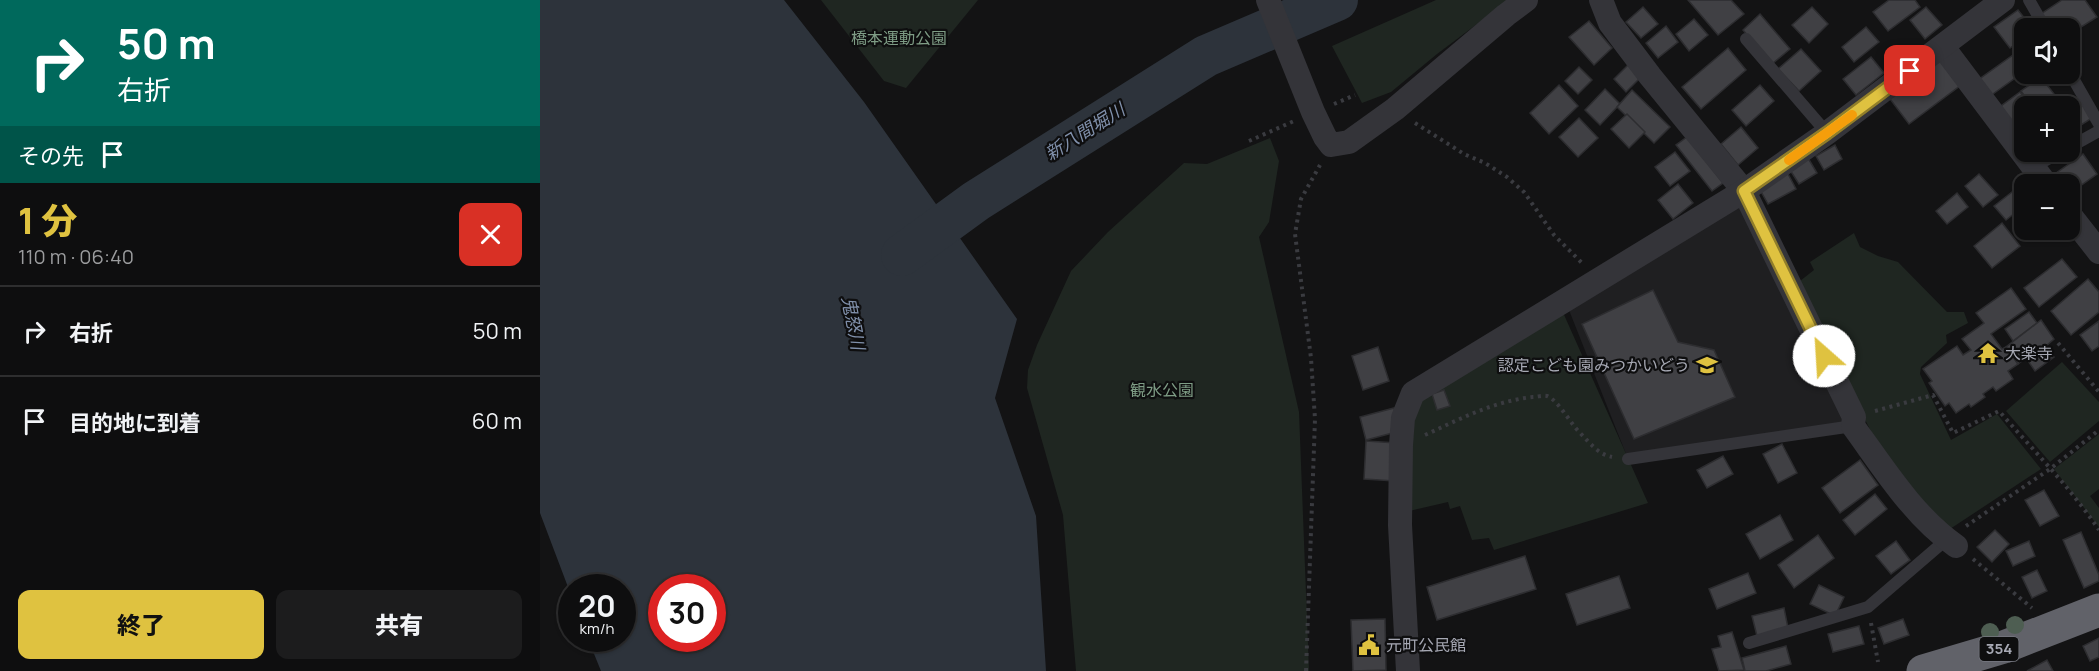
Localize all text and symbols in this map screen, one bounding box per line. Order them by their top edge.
text: 50 m [117,14,215,72]
map controls [2014,18,2080,240]
button: sound [2014,18,2080,84]
icon: right [18,24,96,102]
park label: 橋本運動公園 [851,27,947,49]
pin [1884,45,1935,96]
icon: arrive [1893,54,1926,87]
text: 右折 [117,71,171,108]
water label: 新八間堀川 [1040,96,1131,165]
button: + [2014,96,2080,162]
icon: arrive [96,138,129,171]
text: その先 [18,141,84,171]
button: − [2014,174,2080,240]
text: 1 分 [18,196,78,245]
button: close [459,203,522,266]
text: 110 m · 06:40 [18,243,134,270]
water label: 鬼怒川 [837,294,871,354]
icon: right [18,315,51,348]
text: 50 m [473,316,522,346]
text: 右折 [69,318,113,348]
position arrow [1792,324,1856,388]
temple icon: 大楽寺 [1976,341,2000,365]
place label: 大楽寺 [2005,342,2053,364]
school or university icon: 認定こども園みつかいどう [1695,353,1719,377]
place label: 認定こども園みつかいどう [1498,354,1690,376]
park label: 観水公園 [1130,379,1194,401]
icon: arrive [18,405,51,438]
text: 60 m [472,406,522,436]
text: 目的地に到着 [69,408,201,438]
speed limit sign: 30 [648,574,726,652]
text: 20 [578,585,616,626]
button: 終了 [18,590,264,659]
button: 共有 [276,590,522,659]
text: km/h [580,618,614,639]
public building icon: 元町公民館 [1357,633,1381,657]
place label: 元町公民館 [1386,634,1466,656]
road number: 354 [1980,637,2018,661]

